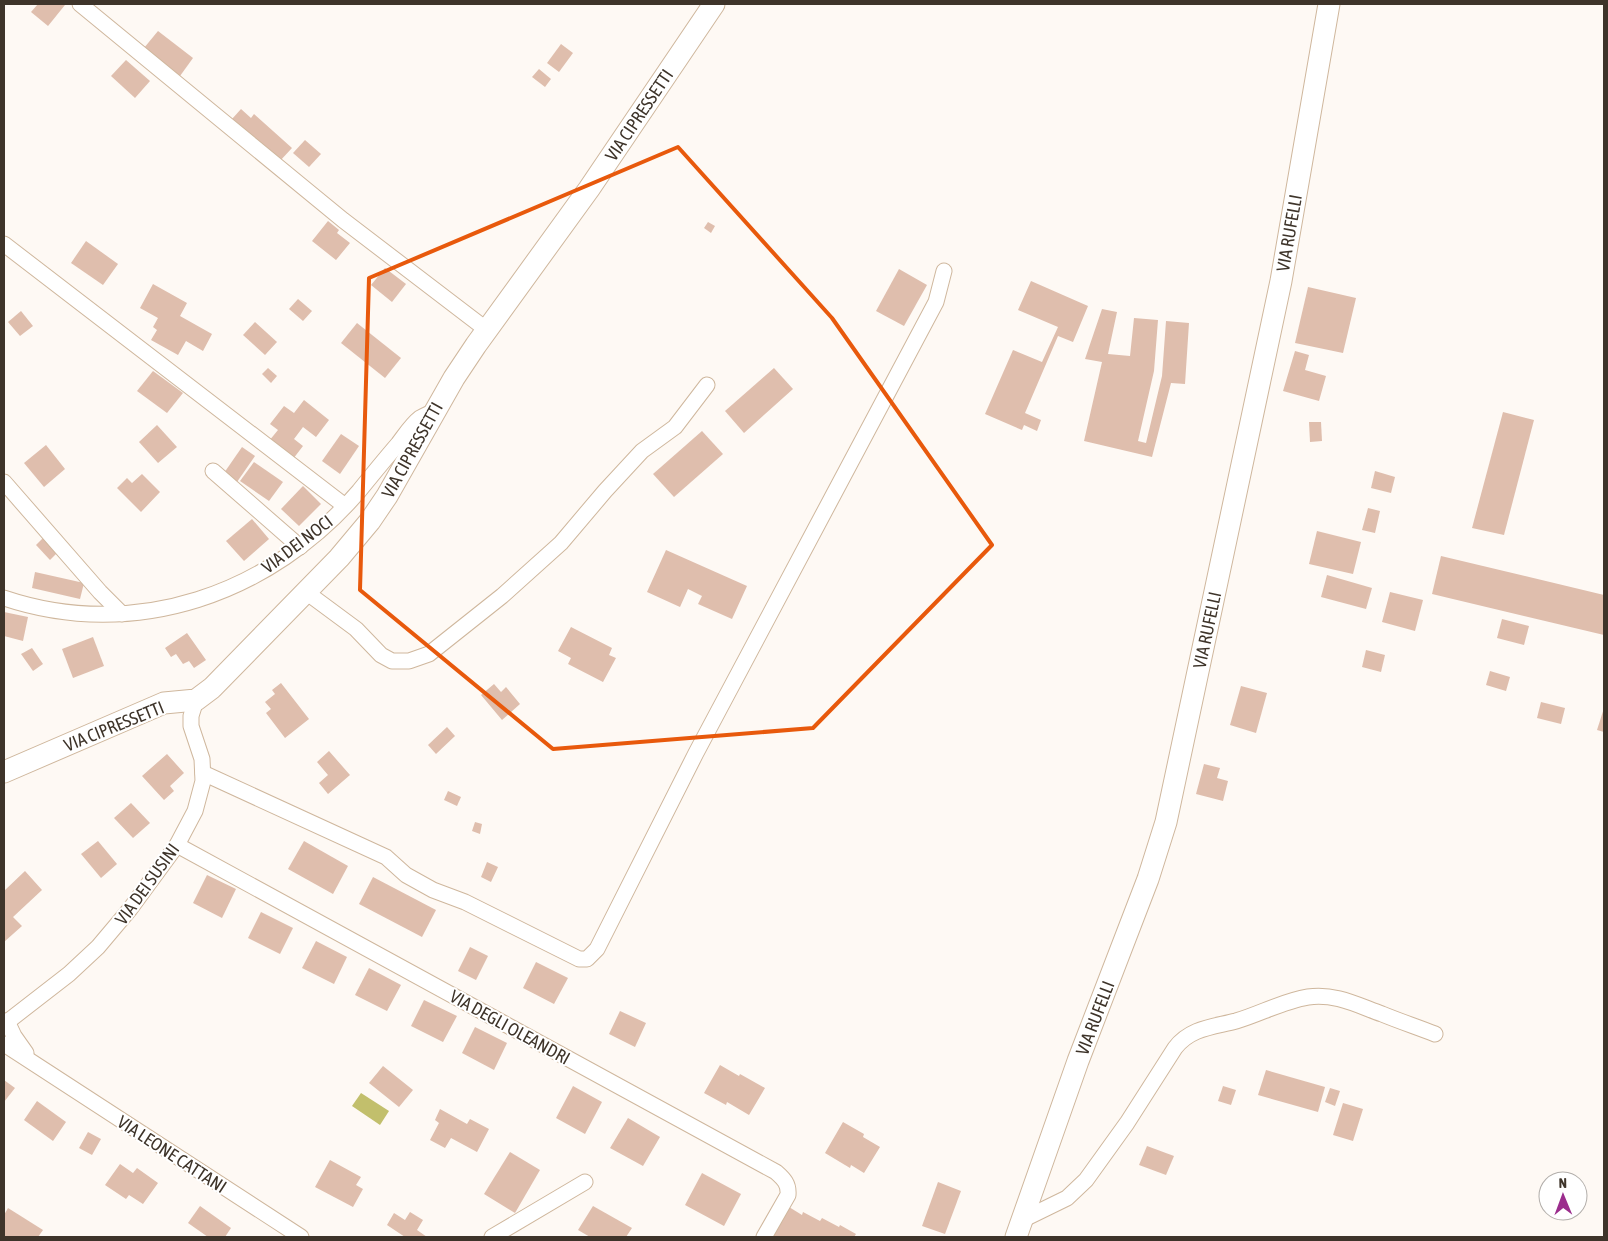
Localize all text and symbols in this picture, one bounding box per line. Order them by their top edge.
street label: VIA CIPRESSETTI [601,65,677,165]
street label: VIA RUFELLI [1272,193,1306,273]
street label: VIA CIPRESSETTI [377,399,447,501]
street label: VIA DEI NOCI [257,511,337,577]
street label: VIA RUFELLI [1189,590,1225,670]
street label: VIA CIPRESSETTI [61,696,167,756]
street label: VIA DEI SUSINI [111,839,183,929]
street label: VIA RUFELLI [1071,978,1119,1058]
street label: VIA DEGLI OLEANDRI [446,985,574,1069]
street label: VIA LEONE CATTANI [113,1111,231,1197]
north arrow [1538,1171,1588,1221]
text: N [1559,1175,1567,1191]

